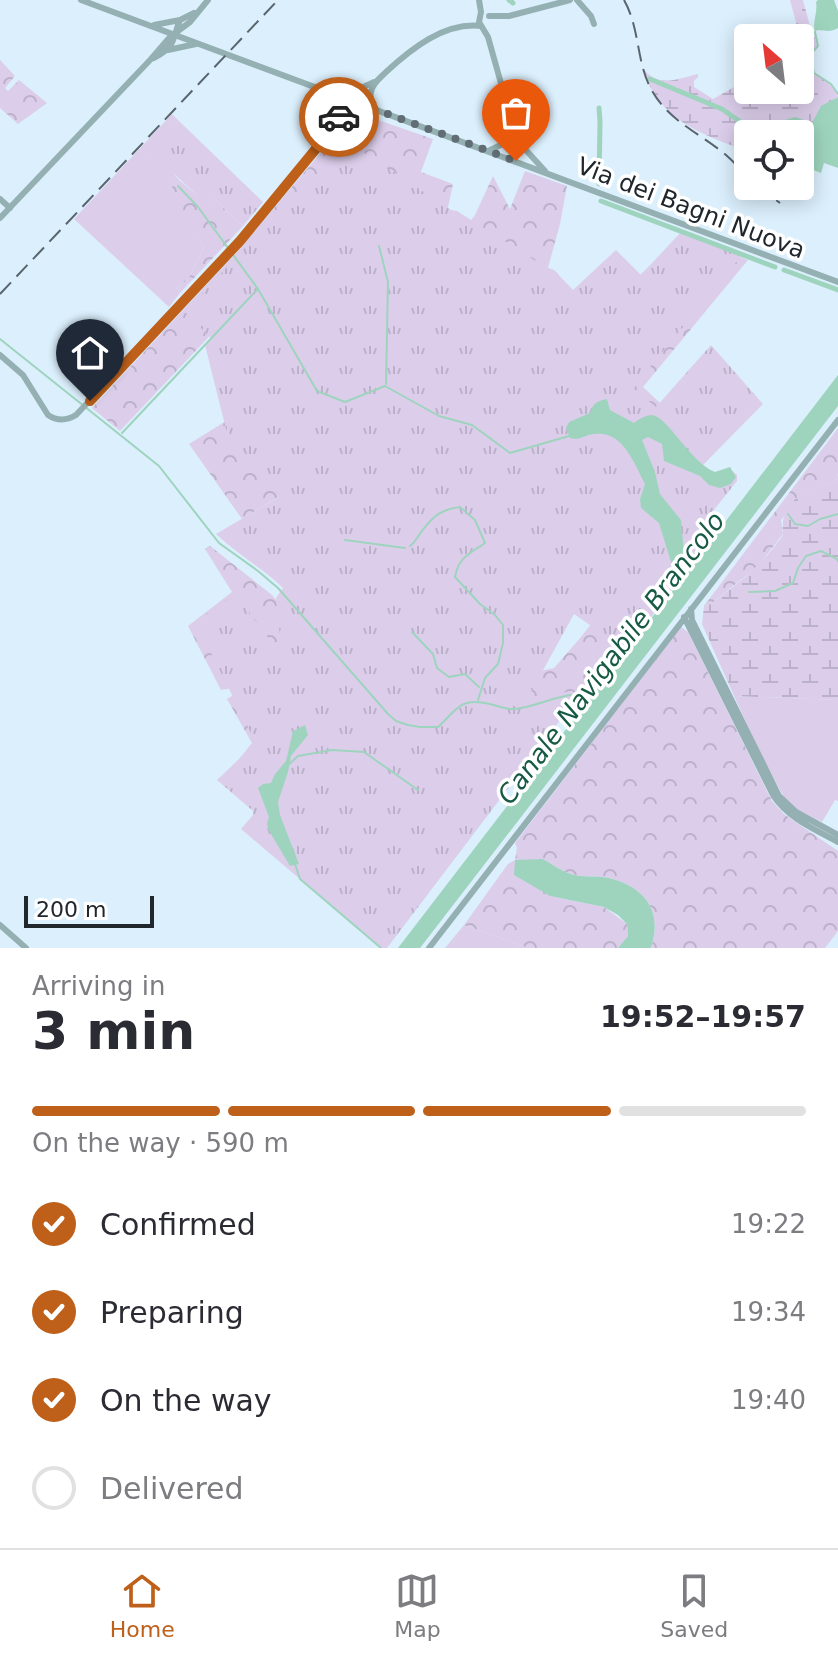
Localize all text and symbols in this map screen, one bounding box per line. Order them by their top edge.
north arrow [734,24,814,104]
map controls [734,24,814,200]
courier [299,77,379,157]
pin [482,79,550,161]
icon: bag [494,91,538,135]
icon: car [317,95,361,139]
button: locate [734,120,814,200]
street label: Via dei Bagni Nuova [573,152,809,264]
pin [56,319,124,401]
icon: home [68,331,112,375]
water label: Canale Navigabile Brancolo [491,506,731,810]
scale bar [24,892,154,928]
text: 200 m [36,897,106,922]
text: Arriving in [32,971,166,1001]
text: 19:52–19:57 [600,999,806,1034]
text: 3 min [32,1001,195,1061]
text: On the way · 590 m [32,1128,289,1158]
icon: check [32,1202,76,1246]
text: Confirmed [100,1207,256,1242]
text: 19:22 [731,1209,806,1239]
icon: check [32,1290,76,1334]
text: Preparing [100,1295,244,1330]
text: 19:34 [731,1297,806,1327]
icon: check [32,1378,76,1422]
text: On the way [100,1383,272,1418]
text: 19:40 [731,1385,806,1415]
text: Delivered [100,1471,244,1506]
tab: Home [110,1569,175,1642]
tab: Map [394,1569,441,1642]
tab: Saved [660,1569,728,1642]

